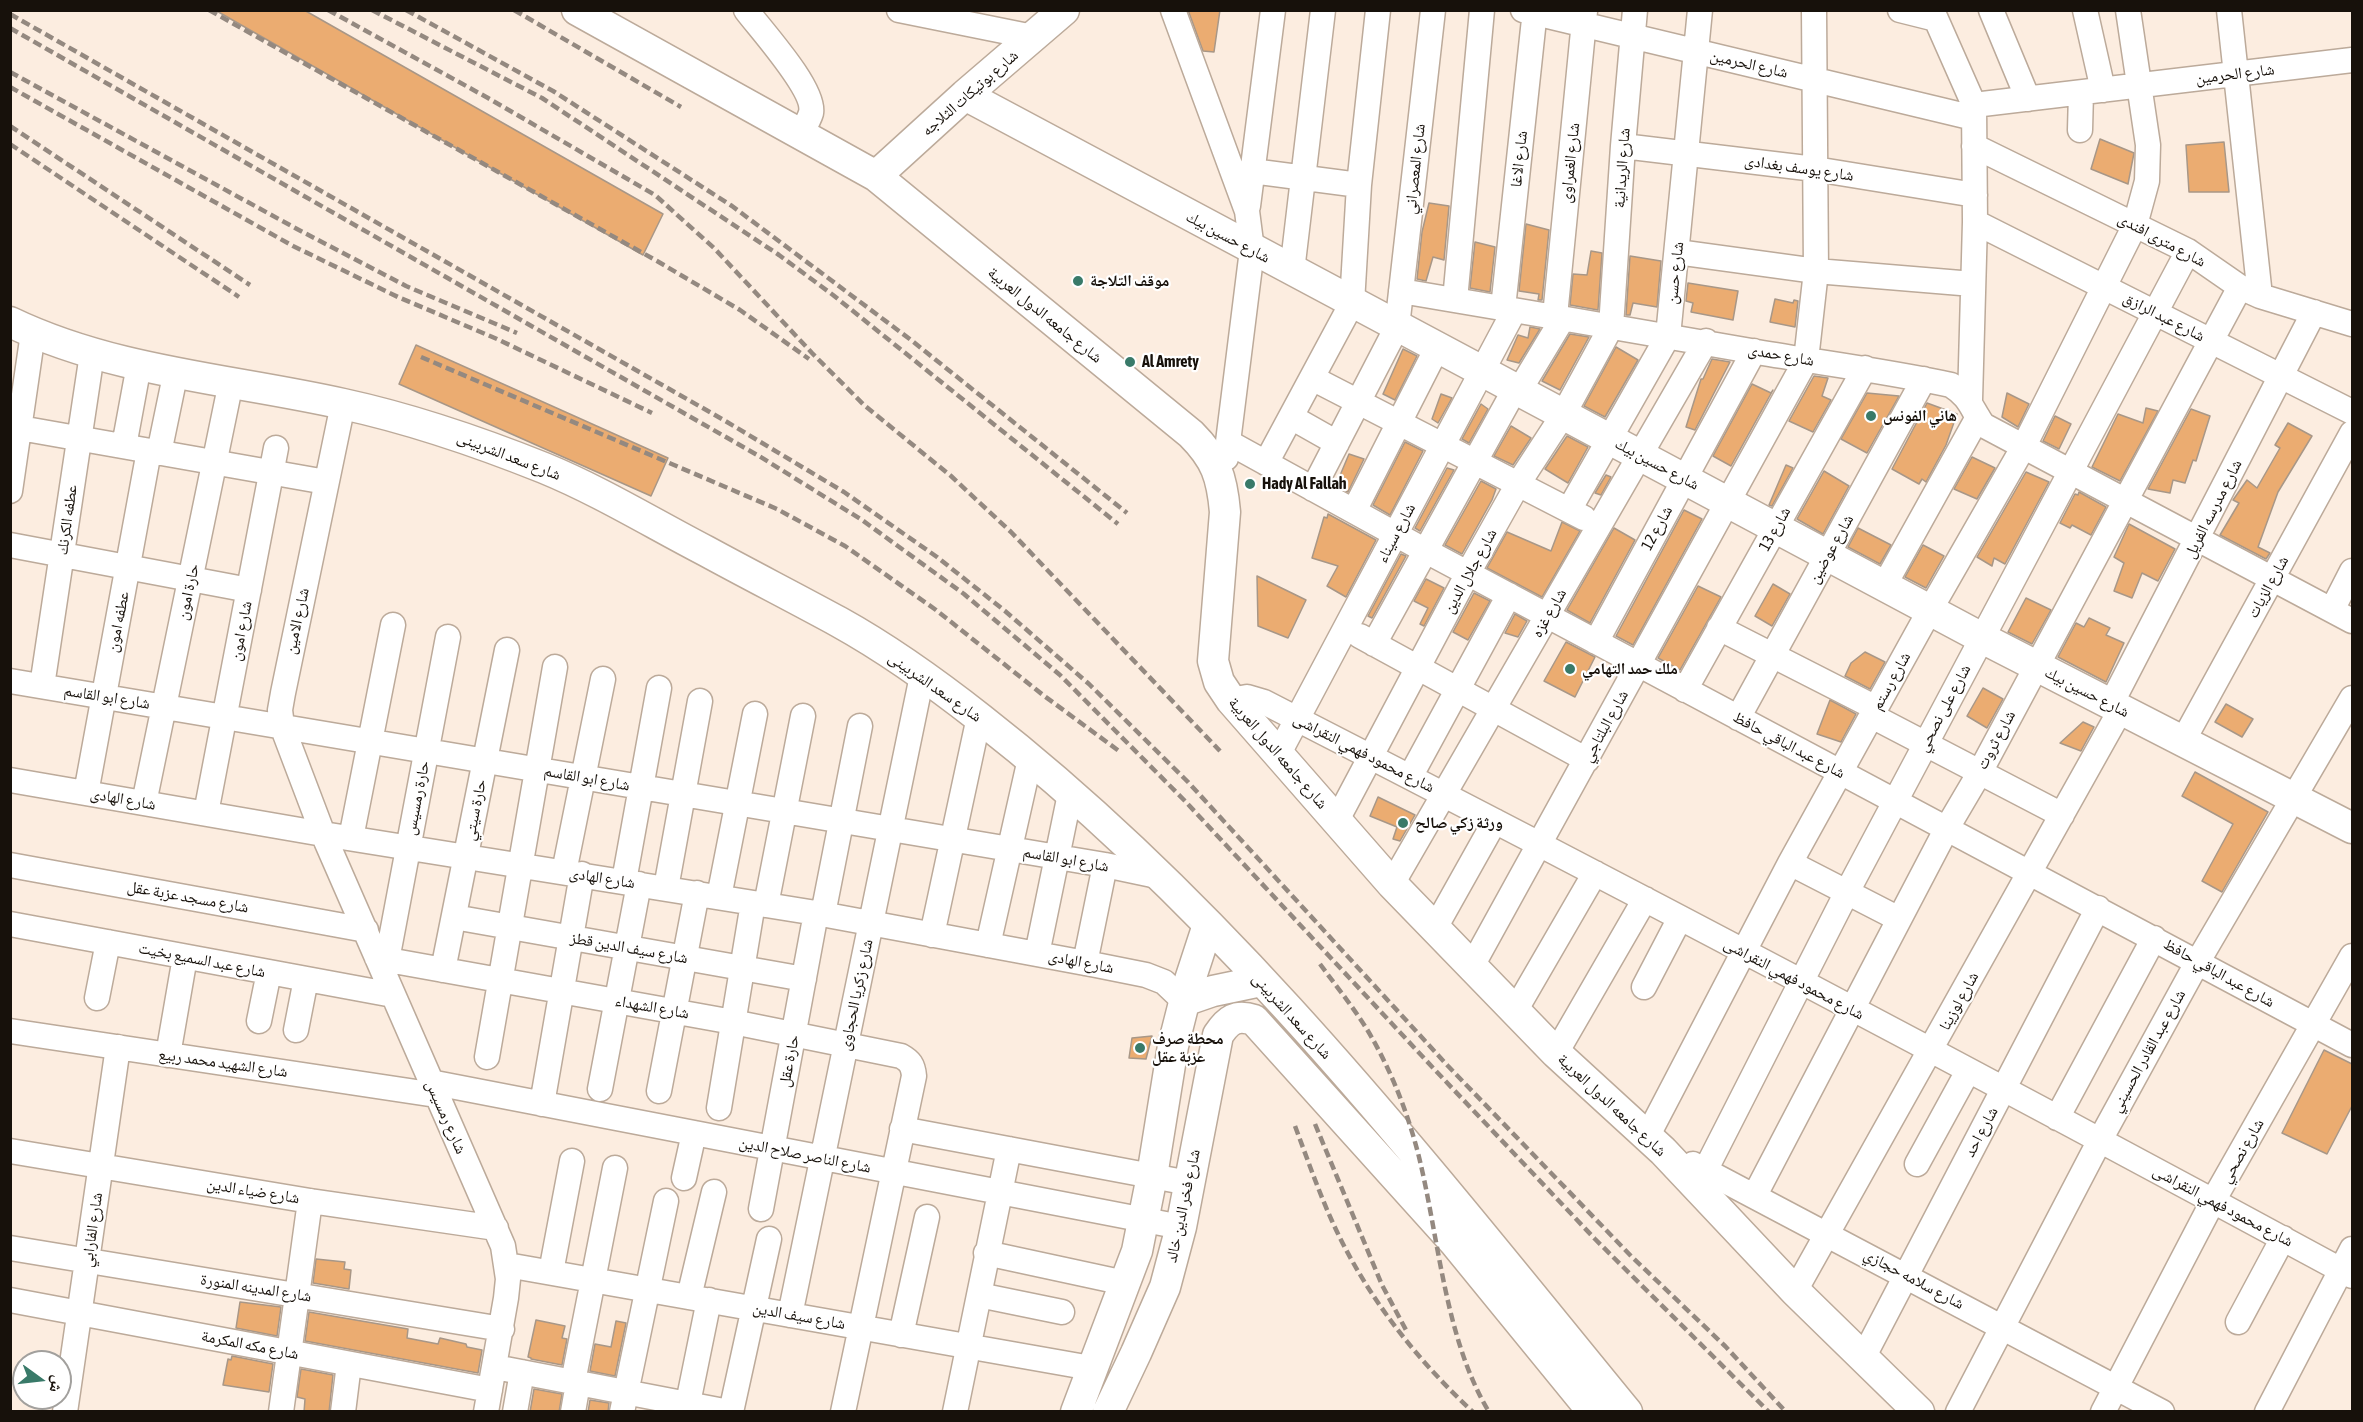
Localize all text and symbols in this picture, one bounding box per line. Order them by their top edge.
street label: شارع بوتيكات الثلاجه [918,46,1022,140]
street label: شارع الحرمين [1708,46,1790,82]
street label: شارع الحرمين [2194,60,2276,88]
street label: شارع الغمراوى [1556,122,1584,204]
street label: شارع المعصراني [1401,123,1429,215]
street label: شارع الريدانية [1610,127,1634,209]
street label: شارع الاغا [1506,130,1532,188]
street label: شارع يوسف بغدادى [1743,151,1855,185]
street label: شارع حسين بيك [1183,207,1273,267]
street label: شارع مترى افندى [2115,209,2209,271]
street label: شارع حسن [1662,241,1688,305]
street label: شارع جامعه الدول العربية [984,263,1106,367]
place label: موقف التلاجة [1090,271,1169,291]
marker: موقف التلاجة [1071,274,1085,288]
street label: شارع عبد الرازق [2120,288,2208,346]
street label: شارع حمدى [1746,340,1816,370]
place label: Al Amrety [1142,352,1199,372]
marker: Al Amrety [1123,355,1137,369]
place label: هاني الفونس [1883,406,1957,426]
marker: هاني الفونس [1864,409,1878,423]
street label: شارع سعد الشربينى [454,427,564,485]
street label: شارع حسين بيك [1612,434,1702,494]
street label: شارع مدرسه الفريل [2180,456,2246,562]
place label: Hady Al Fallah [1262,474,1347,494]
marker: Hady Al Fallah [1243,477,1257,491]
street label: عطفه الكرنك [53,484,81,556]
street label: شارع سيناء [1372,500,1420,566]
street label: شارع 12 [1637,502,1677,554]
street label: شارع 13 [1755,504,1795,554]
street label: شارع عوضين [1804,511,1858,587]
street label: شارع جلال الدين [1439,525,1501,617]
street label: شارع الزيات [2243,553,2293,621]
street label: حارة امون [173,562,203,622]
street label: شارع غزه [1527,585,1571,641]
street label: شارع الامين [281,586,313,656]
street label: عطفه امون [103,590,133,654]
street label: شارع امون [226,599,256,663]
street label: شارع سعد الشربينى [885,648,985,726]
street label: شارع رستم [1867,649,1915,713]
place label: ملك حمد التهامي [1582,659,1678,679]
street label: شارع على نصحي [1913,661,1975,755]
marker: ملك حمد التهامي [1563,662,1577,676]
street label: شارع حسين بيك [2041,662,2133,722]
street label: شارع ابو القاسم [63,681,151,713]
street label: شارع البلتاجي [1577,687,1633,765]
street label: شارع جامعه الدول العربية [1224,693,1332,813]
street label: شارع عبد الباقي حافظ [1730,707,1848,783]
street label: شارع ثروت [1972,707,2020,773]
street label: شارع محمود فهمي النقراشى [1290,709,1438,797]
street label: حارة رمسيس [400,759,434,837]
street label: شارع ابو القاسم [543,761,631,795]
street label: حارة سيتي [460,778,490,842]
street label: شارع الهادى [89,784,157,814]
place label: ورثة زكي صالح [1415,813,1503,833]
marker: ورثة زكي صالح [1396,816,1410,830]
street label: شارع ابو القاسم [1022,842,1110,876]
street label: شارع الهادى [568,863,636,893]
street label: شارع مسجد عزبة عقل [126,877,250,917]
street label: شارع سيف الدين قطز [569,928,689,968]
street label: شارع محمود فهمي النقراشى [1721,934,1867,1024]
street label: شارع عبد الباقي حافظ [2160,934,2278,1012]
street label: شارع زكريا الحجاوى [835,937,877,1053]
street label: شارع عبد السميع بخيت [137,938,267,982]
street label: شارع الهادى [1047,946,1115,978]
street label: شارع لوزينا [1935,968,1983,1034]
street label: شارع سعد الشربينى [1248,969,1336,1063]
street label: شارع عبد القادر الحسيني [2106,986,2190,1116]
street label: شارع الشهداء [613,991,691,1023]
place label: محطة صرف عزبة عقل [1152,1029,1224,1067]
street label: حارة عقل [775,1033,803,1089]
marker: محطة صرف عزبة عقل [1133,1041,1147,1055]
street label: شارع الشهيد محمد ربيع [157,1044,289,1082]
street label: شارع جامعه الدول العربية [1554,1050,1670,1160]
street label: شارع رمسيس [421,1077,471,1157]
street label: شارع احد [1960,1104,2002,1160]
street label: شارع نصحي [2216,1115,2268,1187]
street label: شارع الناصر صلاح الدين [737,1133,873,1177]
street label: شارع فخر الدين خالد [1162,1147,1204,1265]
street label: شارع محمود فهمي النقراشى [2150,1161,2296,1251]
street label: شارع ضياء الدين [205,1174,301,1208]
street label: شارع الفارابي [77,1191,107,1269]
street label: شارع سلامه حجازي [1861,1245,1967,1313]
street label: شارع المدينه المنورة [199,1270,313,1306]
street label: شارع سيف الدين [751,1298,847,1334]
street label: شارع مكه المكرمة [200,1326,300,1364]
north arrow [12,1350,72,1410]
text: ش [47,1374,68,1395]

